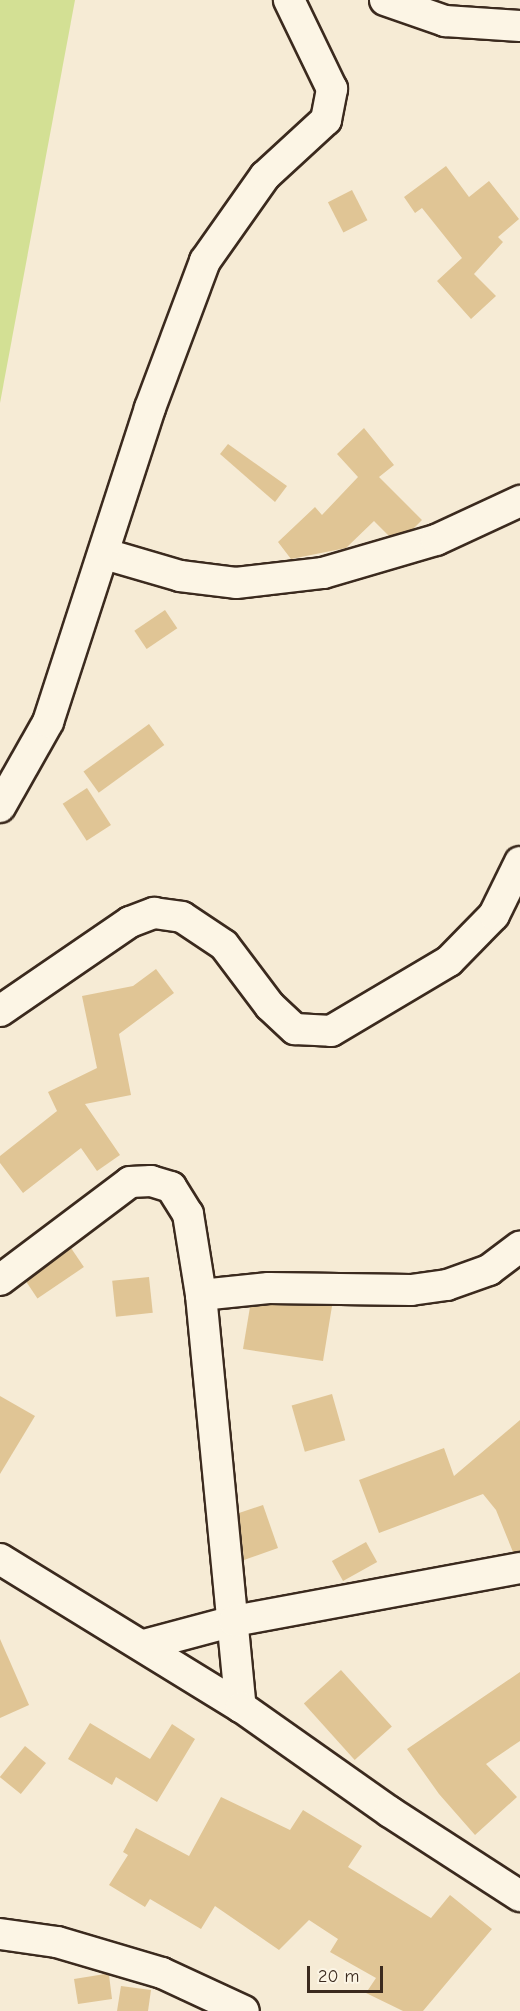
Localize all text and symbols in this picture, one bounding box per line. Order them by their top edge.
scale bar [310,1954,386,1992]
text: 20 m [318,1966,359,1987]

